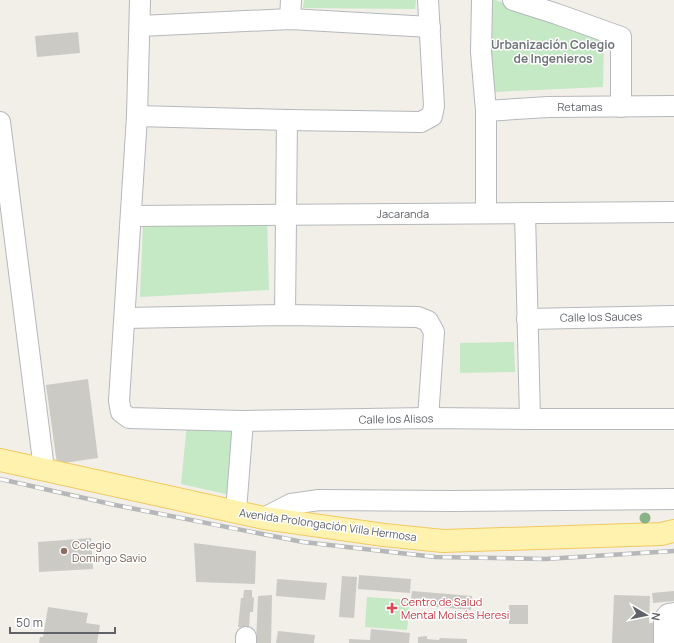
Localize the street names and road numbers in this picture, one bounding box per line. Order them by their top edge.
street label: Retamas [557,99,603,114]
street label: Jacaranda [377,206,429,221]
street label: Calle los Sauces [560,308,642,325]
street label: Calle los Alisos [358,410,434,427]
street label: Avenida Prolongación Villa Hermosa [238,505,418,544]

